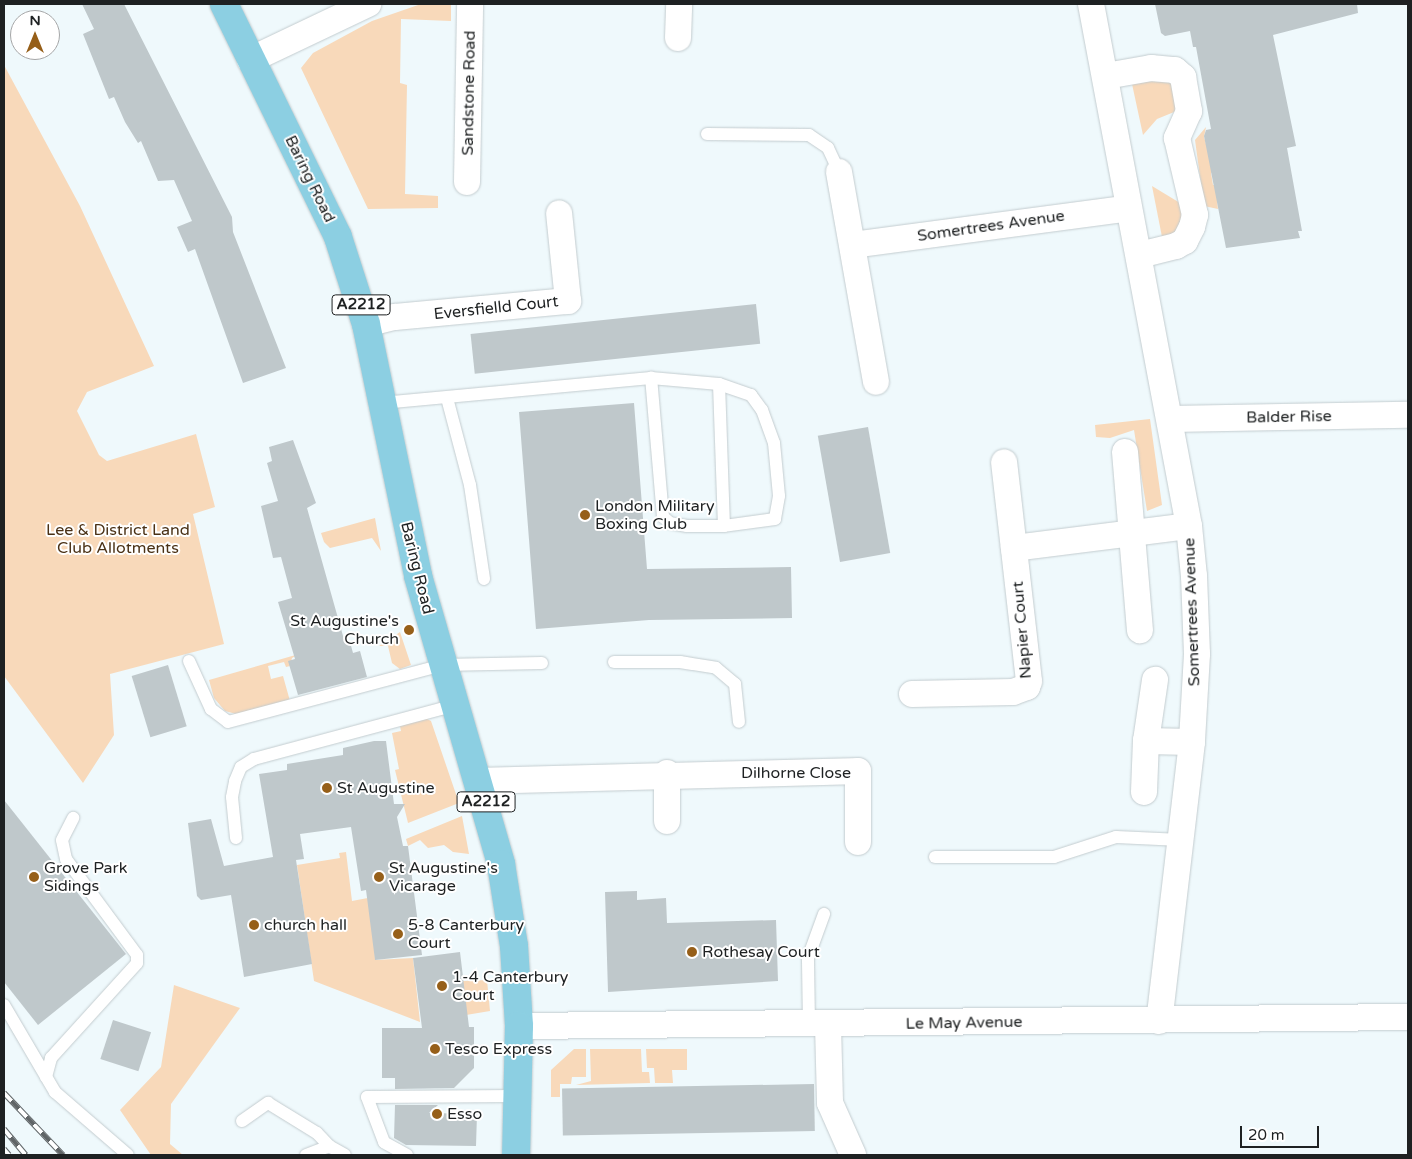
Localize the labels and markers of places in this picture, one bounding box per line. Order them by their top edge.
place label: London Military Boxing Club [595,496,714,534]
marker: London Military Boxing Club [579,509,591,521]
place label: St Augustine's Church [290,611,399,649]
marker: St Augustine's Church [403,624,415,636]
place label: St Augustine [337,778,435,798]
marker: St Augustine [321,782,333,794]
place label: Grove Park Sidings [44,858,127,896]
place label: St Augustine's Vicarage [389,858,498,896]
marker: Grove Park Sidings [28,871,40,883]
marker: St Augustine's Vicarage [373,871,385,883]
place label: church hall [264,915,347,935]
place label: 5-8 Canterbury Court [408,915,524,953]
marker: church hall [248,919,260,931]
marker: 5-8 Canterbury Court [392,928,404,940]
place label: Rothesay Court [702,942,820,962]
marker: Rothesay Court [686,946,698,958]
place label: 1-4 Canterbury Court [452,967,568,1005]
marker: 1-4 Canterbury Court [436,980,448,992]
place label: Tesco Express [445,1039,552,1059]
marker: Tesco Express [429,1043,441,1055]
place label: Esso [447,1104,482,1124]
marker: Esso [431,1108,443,1120]

